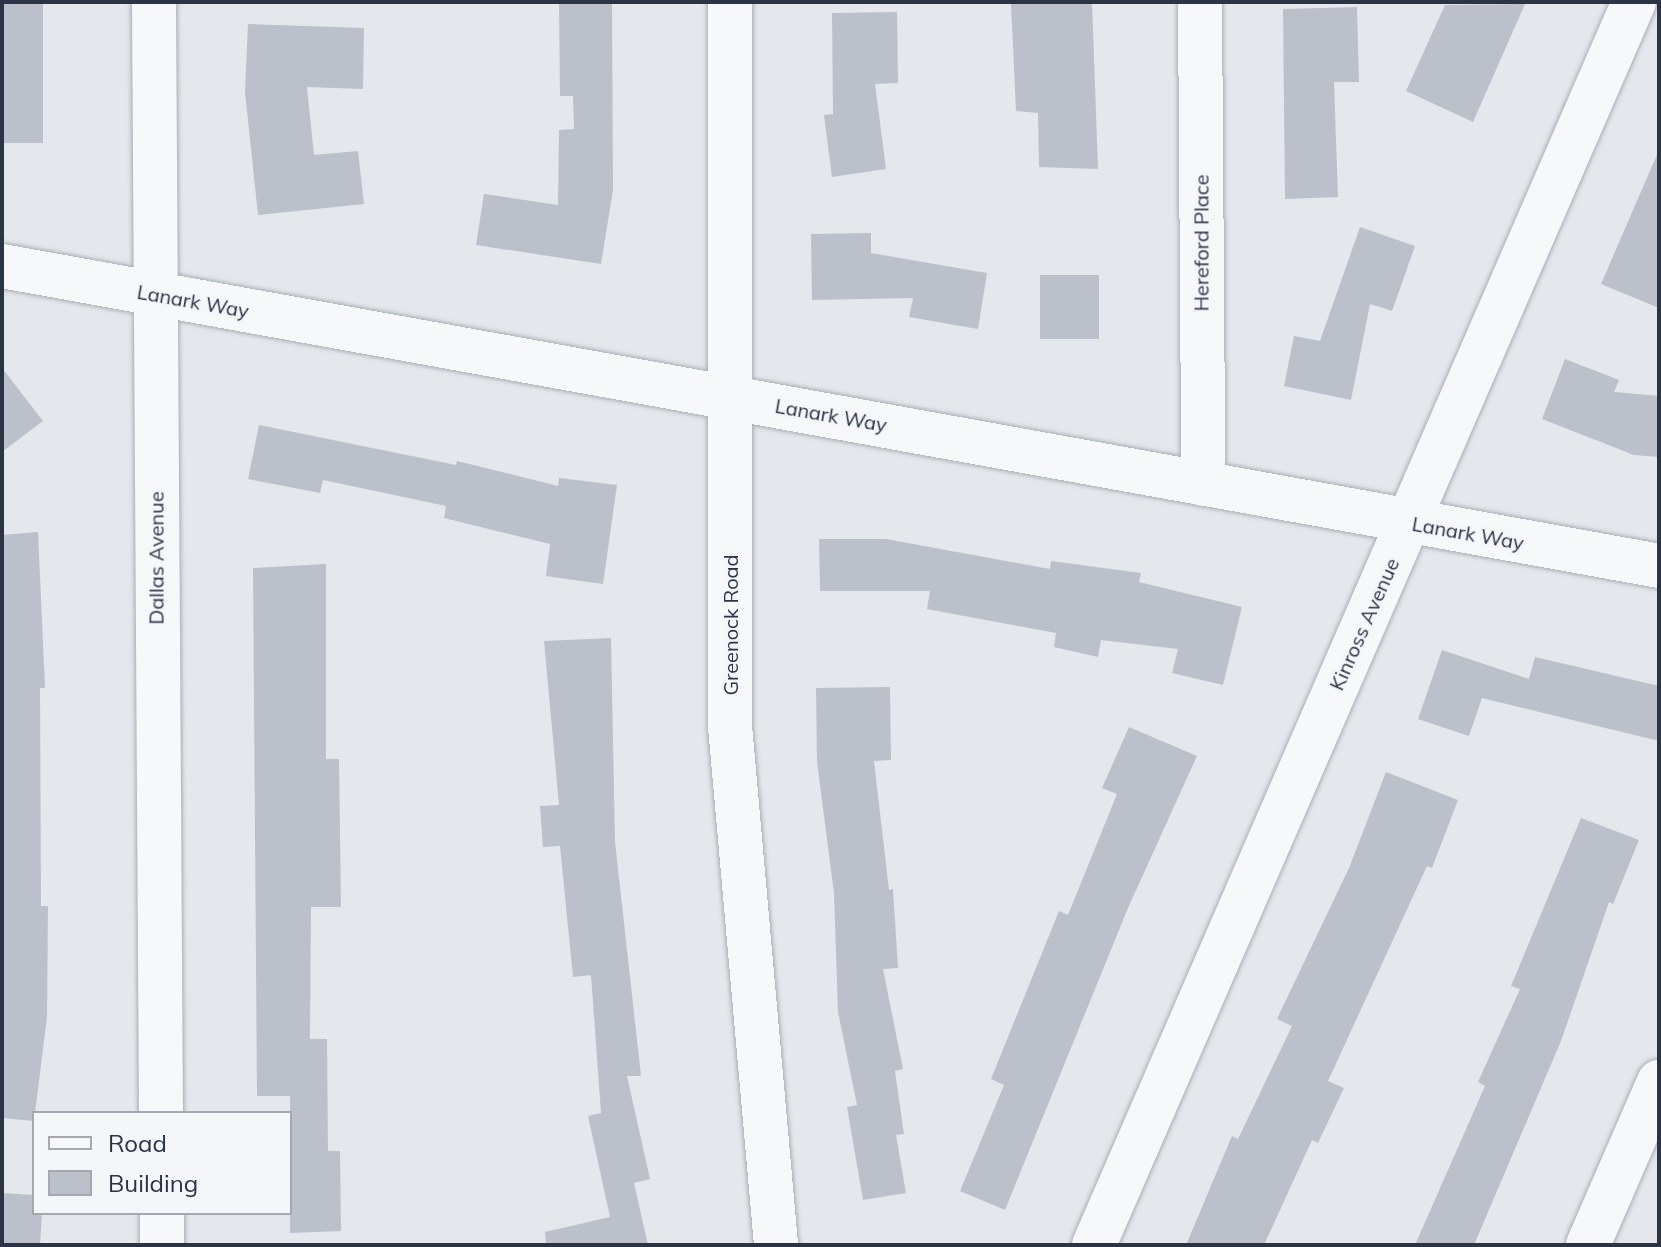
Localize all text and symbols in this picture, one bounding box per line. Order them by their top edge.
street label: Hereford Place [1189,175,1213,311]
street label: Lanark Way [135,279,251,323]
street label: Lanark Way [773,393,889,437]
street label: Dallas Avenue [144,491,168,625]
street label: Lanark Way [1410,511,1526,555]
street label: Greenock Road [718,554,742,696]
street label: Kinross Avenue [1324,554,1404,694]
legend [32,1111,292,1215]
text: Road [108,1128,167,1158]
text: Building [108,1168,198,1198]

